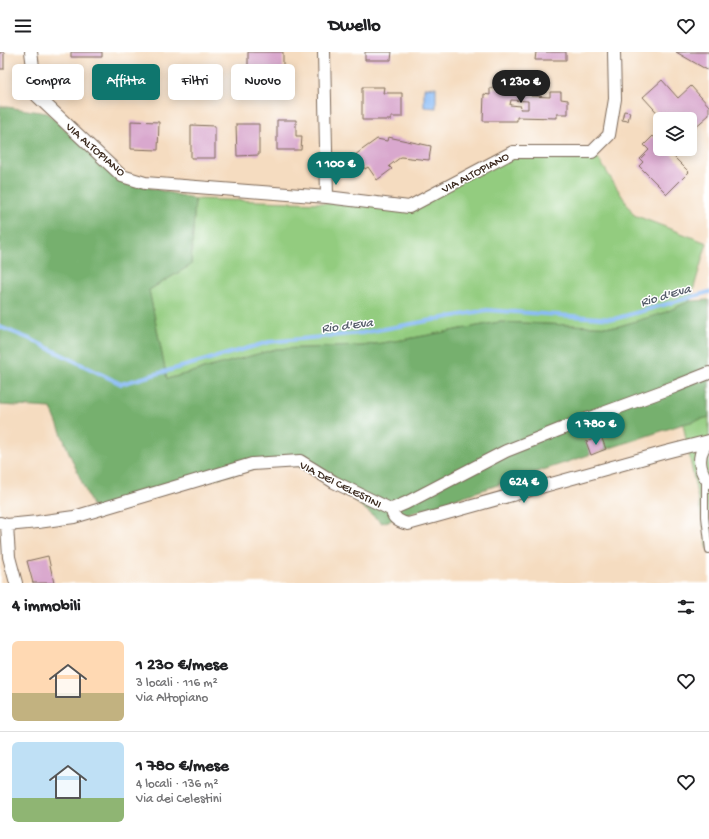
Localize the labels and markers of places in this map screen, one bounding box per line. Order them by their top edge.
pin: 1 230 € [484,70,558,104]
pin: 1 100 € [299,152,373,186]
pin: 1 780 € [559,412,633,446]
pin: 624 € [496,470,552,504]

